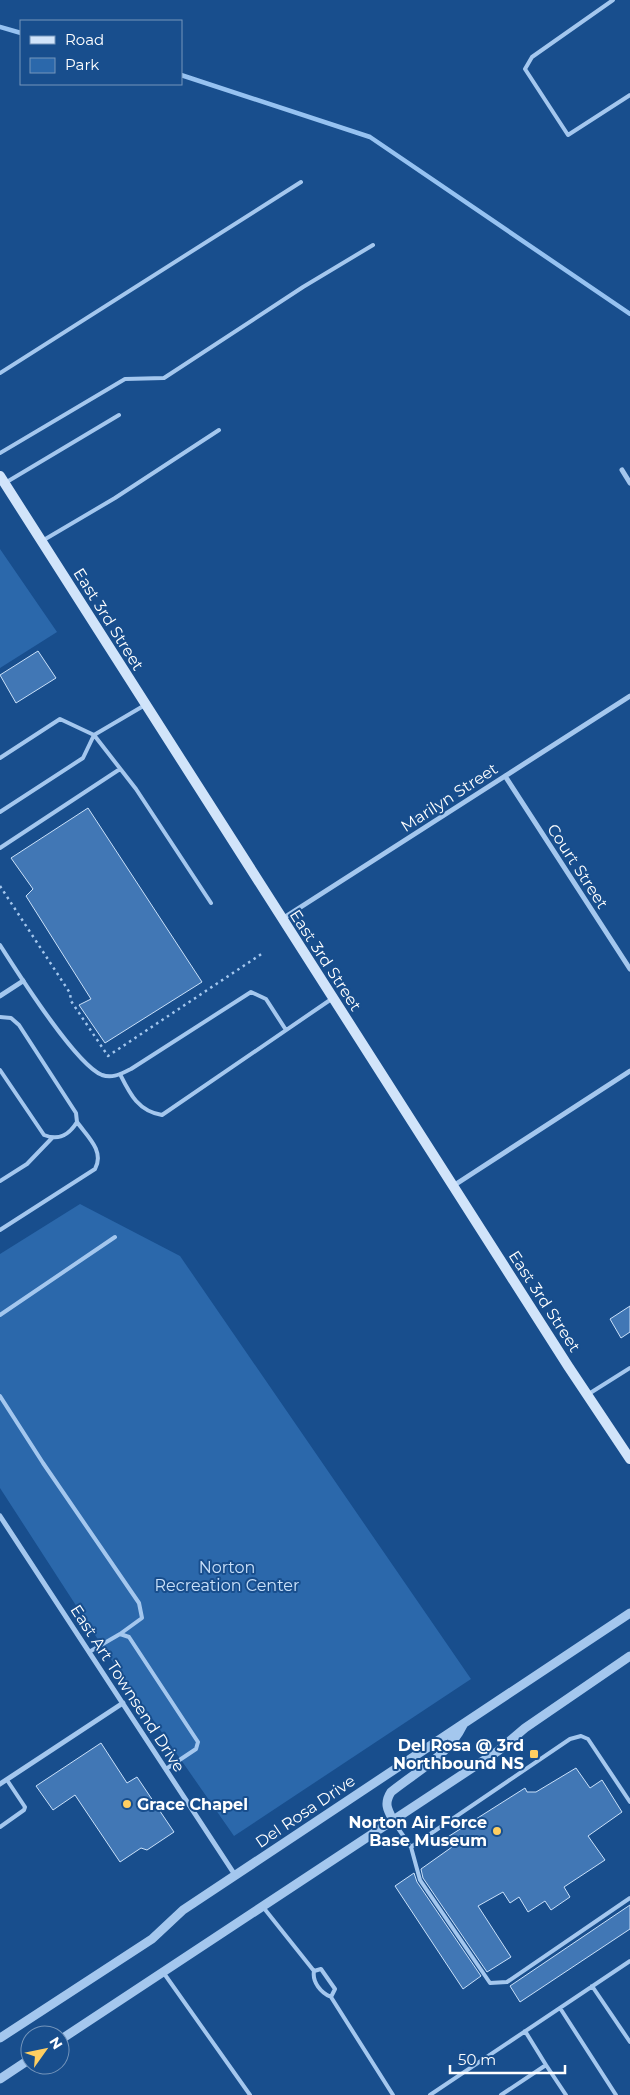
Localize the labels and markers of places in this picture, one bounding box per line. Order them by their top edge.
place label: Del Rosa @ 3rd Northbound NS [393,1736,524,1773]
marker: Del Rosa @ 3rd Northbound NS [528,1748,540,1760]
place label: Grace Chapel [137,1795,248,1814]
marker: Grace Chapel [121,1798,133,1810]
place label: Norton Air Force Base Museum [349,1813,487,1850]
marker: Norton Air Force Base Museum [491,1825,503,1837]

